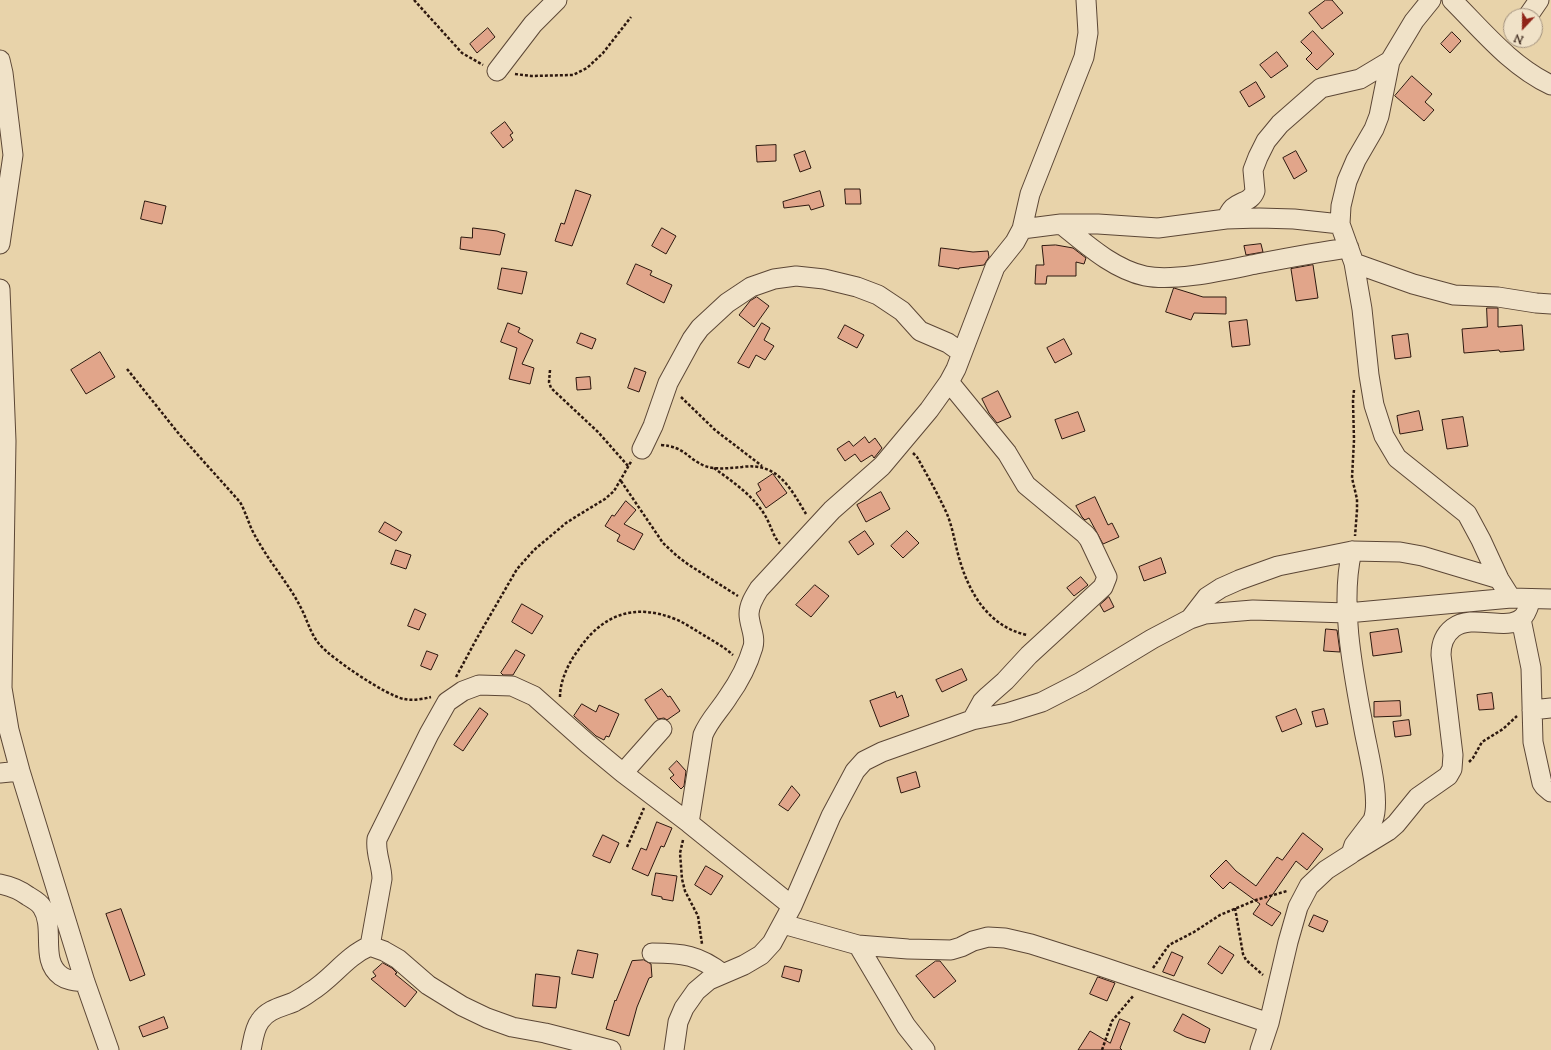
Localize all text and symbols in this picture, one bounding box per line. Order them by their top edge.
north arrow [1503,8,1543,48]
text: N [1512,29,1526,47]

